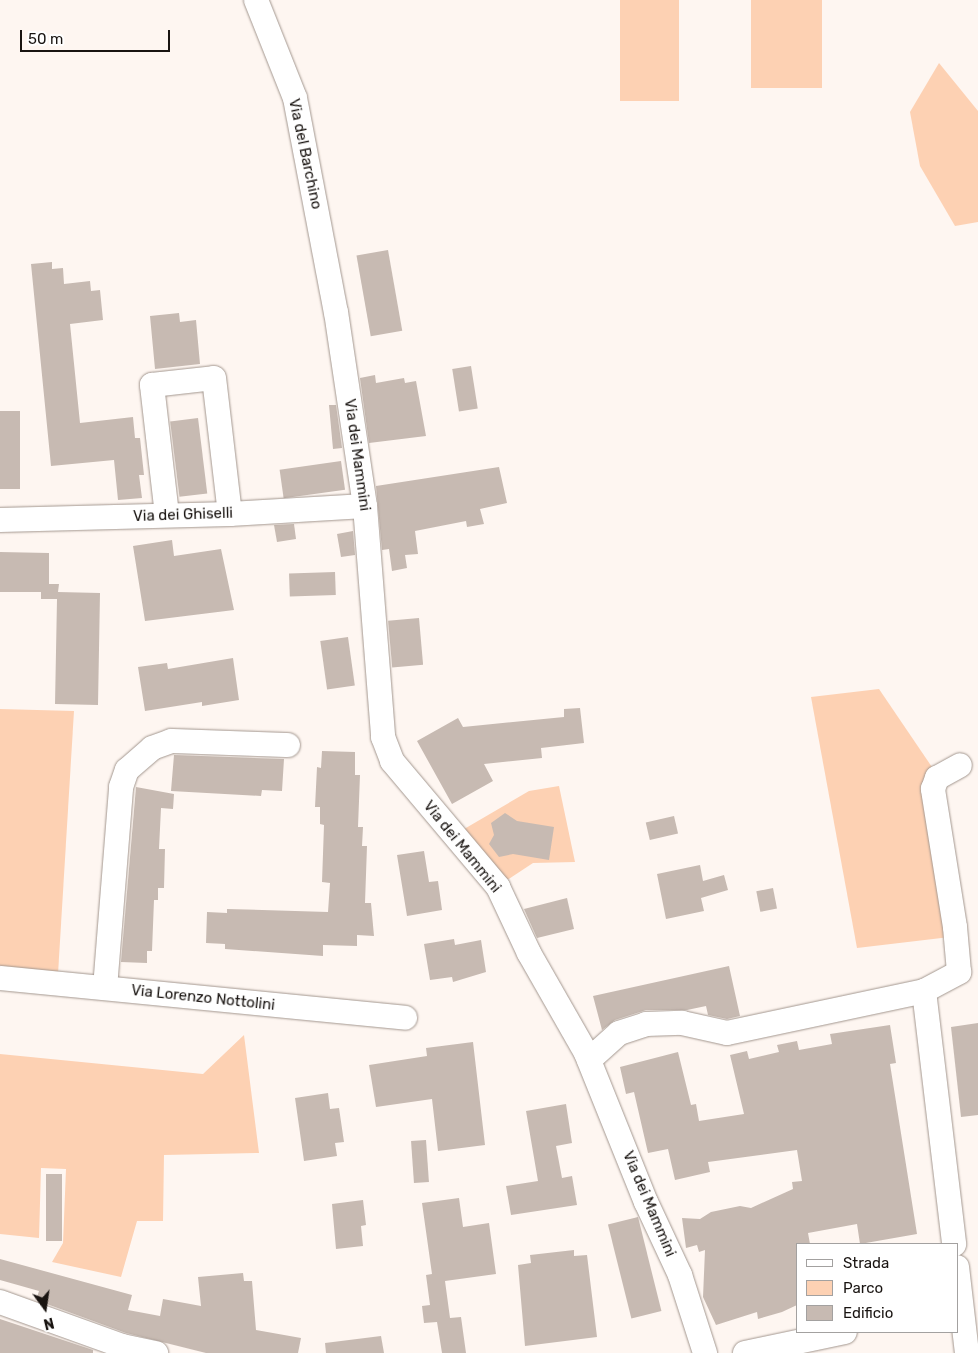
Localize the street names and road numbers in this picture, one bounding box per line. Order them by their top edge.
street label: Via del Barchino [284,97,326,211]
street label: Via dei Mammini [340,398,374,512]
street label: Via dei Ghiselli [133,504,233,526]
street label: Via dei Mammini [419,797,505,897]
street label: Via Lorenzo Nottolini [130,982,276,1014]
street label: Via dei Mammini [619,1148,679,1260]

